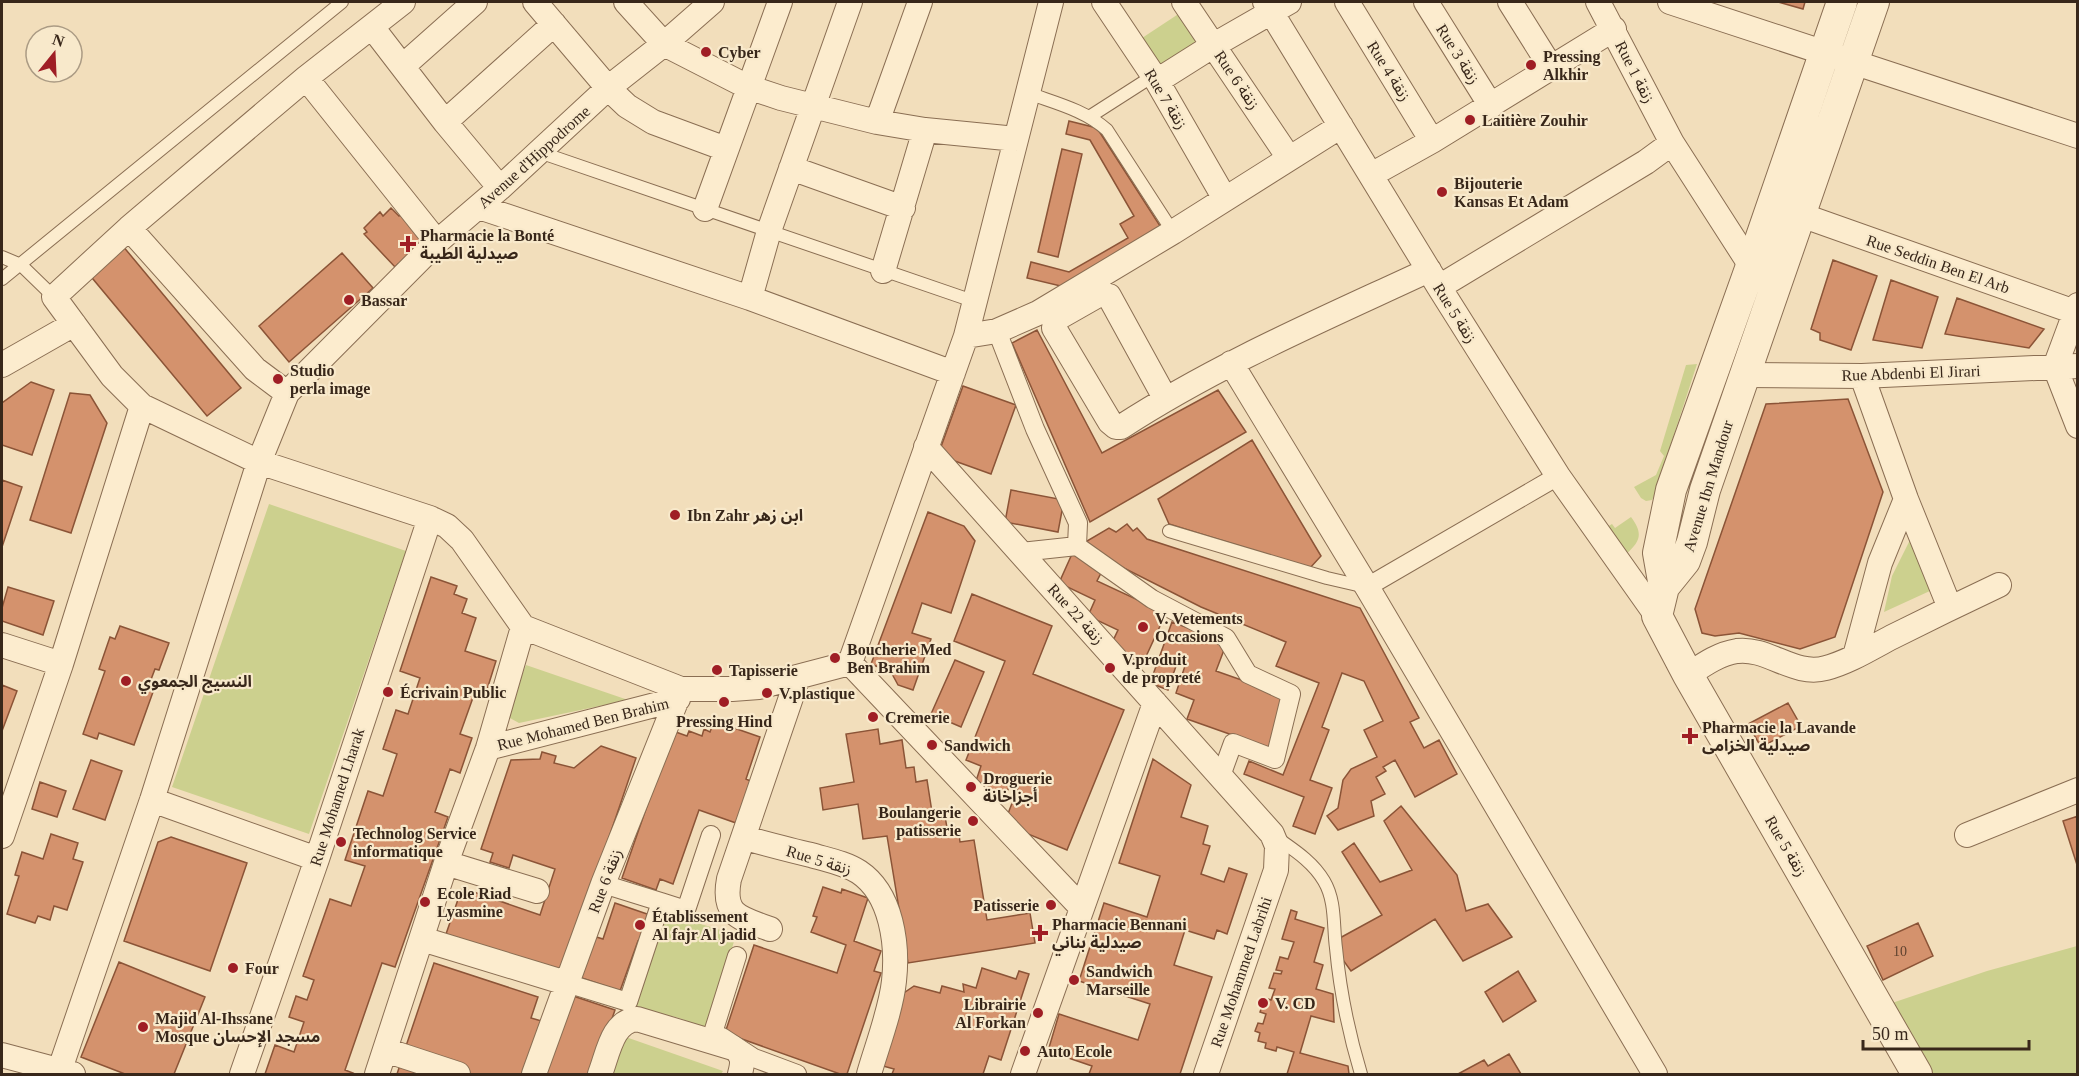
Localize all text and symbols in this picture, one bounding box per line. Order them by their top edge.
street label: Rue 3 زنقة [1432,21,1483,88]
north arrow [24,24,84,84]
text: N [50,30,67,50]
street label: Rue 4 زنقة [1363,38,1414,105]
street label: Rue 1 زنقة [1611,38,1658,106]
place label: Cyber [718,44,761,62]
marker: Cyber [699,45,713,59]
street label: Rue 6 زنقة [1210,47,1263,113]
place label: Pressing Alkhir [1543,48,1600,83]
marker: Pressing Alkhir [1524,58,1538,72]
street label: Rue 7 زنقة [1141,66,1191,133]
street label: Avenue d'Hippodrome [475,102,594,212]
place label: Laitière Zouhir [1482,112,1588,129]
marker: Laitière Zouhir [1463,113,1477,127]
place label: Bijouterie Kansas Et Adam [1454,175,1569,210]
marker: Bijouterie Kansas Et Adam [1435,185,1449,199]
place label: Pharmacie la Bonté صيدلية الطيبة [420,227,554,263]
street label: Rue Seddin Ben El Arb [1864,232,2012,296]
marker: Pharmacie la Bonté صيدلية الطيبة [401,237,415,251]
street label: Rue 5 زنقة [1429,280,1480,347]
place label: Bassar [361,292,407,309]
marker: Bassar [342,293,356,307]
place label: Studio perla image [290,362,370,398]
street label: Rue Abdenbi El Jirari [1841,362,1981,384]
marker: Studio perla image [271,372,285,386]
street label: Avenue Ibn Mandour [1680,418,1736,554]
place label: Ibn Zahr ابن زهر [687,507,803,525]
marker: Ibn Zahr ابن زهر [668,508,682,522]
street label: Rue 22 زنقة [1044,580,1107,648]
place label: V. Vetements Occasions [1155,610,1243,645]
marker: V. Vetements Occasions [1136,620,1150,634]
place label: Boucherie Med Ben Brahim [847,641,952,676]
marker: Boucherie Med Ben Brahim [828,651,842,665]
place label: V.produit de propreté [1122,651,1201,687]
marker: V.produit de propreté [1103,661,1117,675]
place label: Tapisserie [729,662,798,680]
marker: Tapisserie [710,663,724,677]
place label: النسيج الجمعوي [138,673,252,694]
marker: النسيج الجمعوي [119,674,133,688]
place label: Écrivain Public [400,683,506,701]
marker: Écrivain Public [381,685,395,699]
place label: V.plastique [779,685,855,703]
marker: V.plastique [760,686,774,700]
street label: Rue Mohamed Ben Brahim [495,694,671,754]
marker: Pressing Hind [717,695,731,709]
place label: Cremerie [885,709,950,726]
marker: Cremerie [866,710,880,724]
place label: Pressing Hind [676,713,772,731]
place label: Pharmacie la Lavande صيدلية الخزامى [1702,719,1856,755]
street label: Rue Mohamed Lharak [307,726,367,868]
marker: Pharmacie la Lavande صيدلية الخزامى [1683,729,1697,743]
place label: Sandwich [944,737,1011,754]
marker: Sandwich [925,738,939,752]
place label: Droguerie أجزاخانة [983,770,1052,806]
marker: Droguerie أجزاخانة [964,780,978,794]
place label: Boulangerie patisserie [878,804,961,840]
street label: Rue 5 زنقة [1761,813,1810,880]
marker: Boulangerie patisserie [966,814,980,828]
place label: Technolog Service informatique [353,825,476,861]
marker: Technolog Service informatique [334,835,348,849]
street label: Rue 5 زنقة [784,842,854,879]
street label: Rue 6 زنقة [585,847,626,916]
place label: Ecole Riad Lyasmine [437,885,511,921]
street label: Rue Mohammed Labrihi [1207,894,1275,1050]
marker: Ecole Riad Lyasmine [418,895,432,909]
place label: Patisserie [973,897,1039,914]
marker: Patisserie [1044,898,1058,912]
place label: Établissement Al fajr Al jadid [652,907,756,944]
place label: Pharmacie Bennani صيدلية بناني [1052,916,1187,955]
marker: Établissement Al fajr Al jadid [633,918,647,932]
marker: Pharmacie Bennani صيدلية بناني [1033,926,1047,940]
house number: 10 [1893,944,1907,959]
place label: Four [245,960,279,977]
marker: Four [226,961,240,975]
place label: Sandwich Marseille [1086,963,1153,998]
marker: Sandwich Marseille [1067,973,1081,987]
place label: V. CD [1275,995,1316,1012]
place label: Librairie Al Forkan [955,996,1026,1031]
marker: V. CD [1256,996,1270,1010]
marker: Librairie Al Forkan [1031,1006,1045,1020]
place label: Majid Al-Ihssane Mosque مسجد الإحسان [155,1010,320,1048]
scale bar [1863,1013,2030,1051]
marker: Majid Al-Ihssane Mosque مسجد الإحسان [136,1020,150,1034]
text: 50 m [1872,1024,1909,1044]
place label: Auto Ecole [1037,1043,1112,1060]
marker: Auto Ecole [1018,1044,1032,1058]

